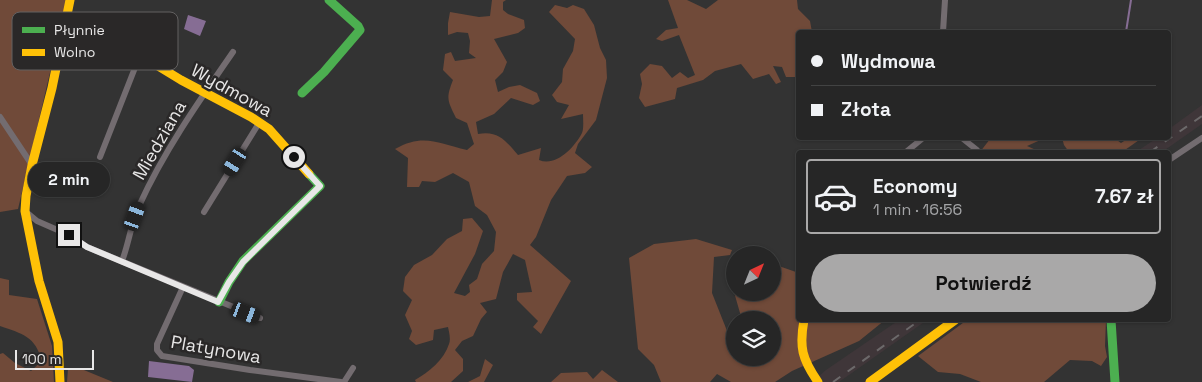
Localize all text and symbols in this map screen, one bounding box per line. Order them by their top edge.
legend [12,12,178,70]
text: Płynnie [54,21,105,39]
text: Wolno [54,43,95,61]
text: Wydmowa [841,49,936,74]
street label: Wydmowa [187,58,277,122]
street label: Miedziana [127,96,191,184]
text: Złota [841,97,891,122]
car [220,145,249,179]
route start [283,146,305,168]
callout: 2 min [28,162,110,198]
text: 2 min [48,169,90,190]
icon: car [813,174,858,219]
text: Economy [873,174,957,199]
text: 7.67 zł [1095,184,1154,209]
car [122,199,147,233]
text: 1 min · 16:56 [873,199,962,220]
route end [58,224,80,246]
north arrow [726,246,781,301]
map controls [726,246,781,366]
button: Potwierdź [811,254,1156,312]
car [229,301,262,325]
button: layers [726,311,781,366]
street label: Platynowa [169,330,263,368]
scale bar [15,347,94,370]
text: 100 m [22,350,61,368]

